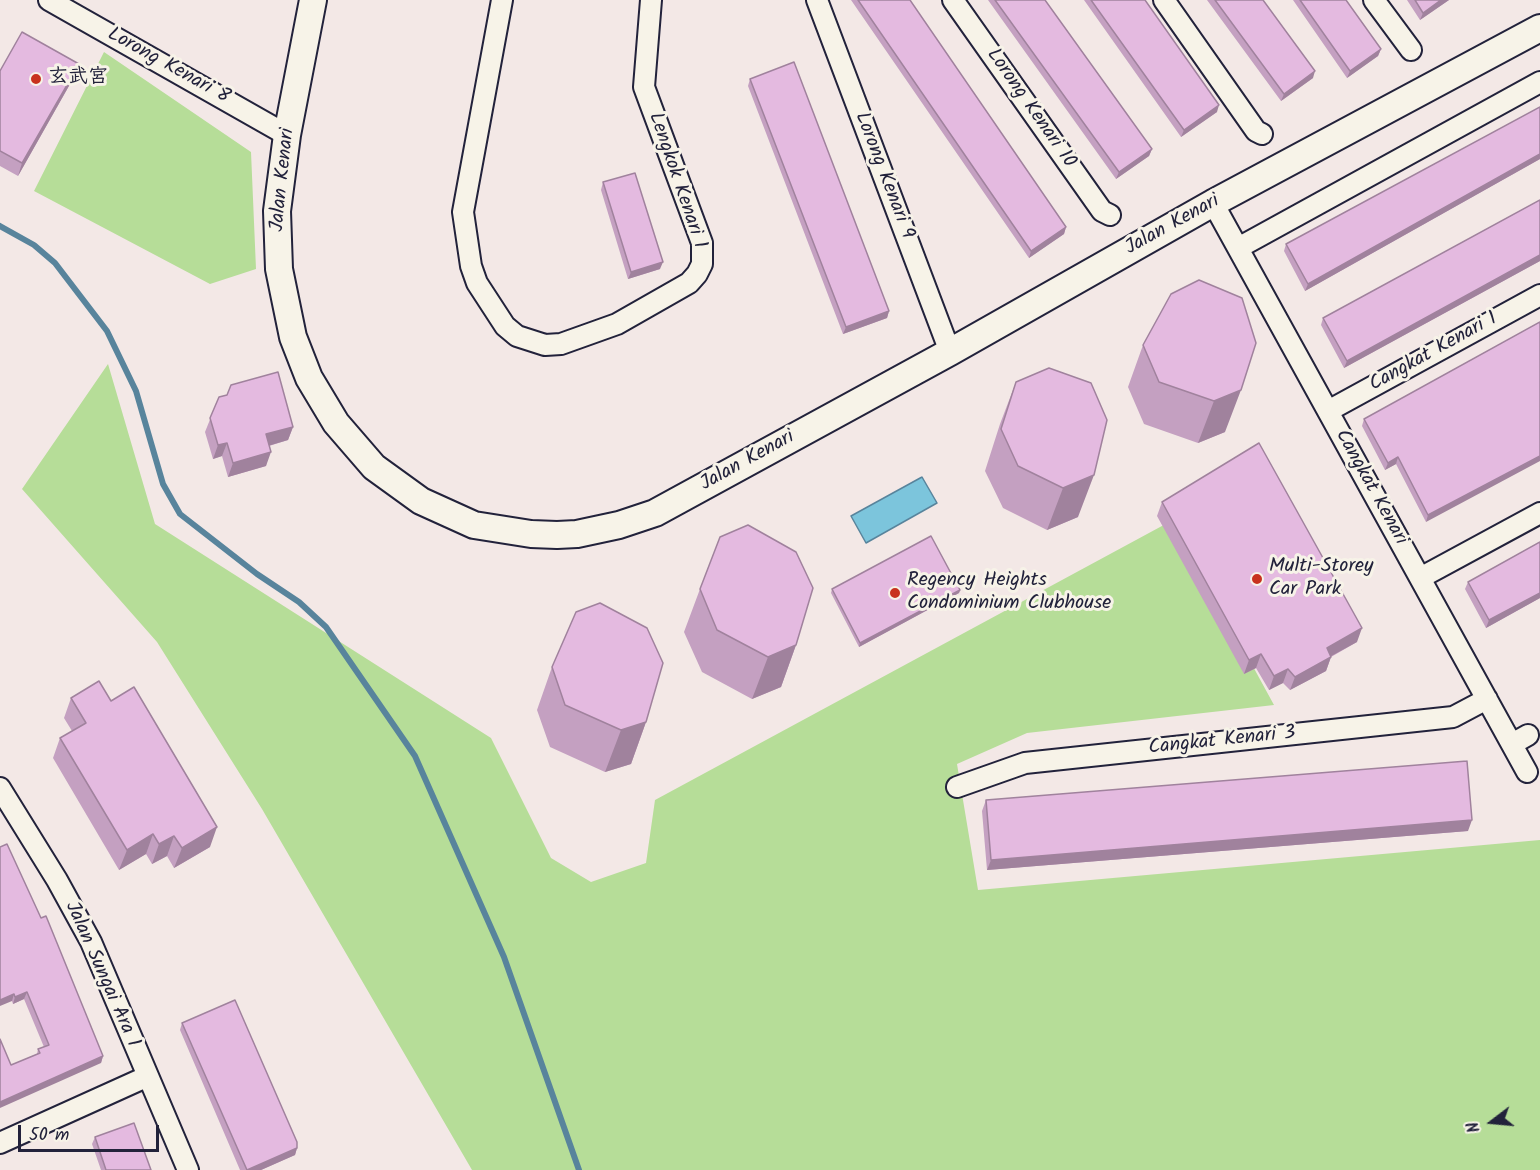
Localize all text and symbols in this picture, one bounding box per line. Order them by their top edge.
street label: Lorong Kenari 8 [103,24,233,110]
street label: Lorong Kenari 10 [980,45,1080,173]
place label: 玄武宫 [48,67,108,91]
marker: 玄武宫 [29,72,43,86]
street label: Lorong Kenari 9 [848,109,918,243]
street label: Lengkok Kenari 1 [641,110,711,252]
street label: Jalan Kenari [267,127,301,233]
street label: Jalan Kenari [1122,190,1224,262]
street label: Cangkat Kenari 1 [1366,308,1502,398]
street label: Jalan Kenari [697,426,799,498]
street label: Cangkat Kenari [1328,426,1412,550]
place label: Multi-Storey Car Park [1269,556,1373,603]
place label: Regency Heights Condominium Clubhouse [907,570,1111,617]
marker: Multi-Storey Car Park [1250,572,1264,586]
marker: Regency Heights Condominium Clubhouse [888,586,902,600]
street label: Cangkat Kenari 3 [1147,722,1297,762]
street label: Jalan Sungai Ara 1 [58,899,144,1051]
north arrow [1462,1092,1522,1152]
scale bar [21,1113,162,1151]
text: N [1461,1119,1488,1135]
text: 50 m [29,1121,69,1150]

